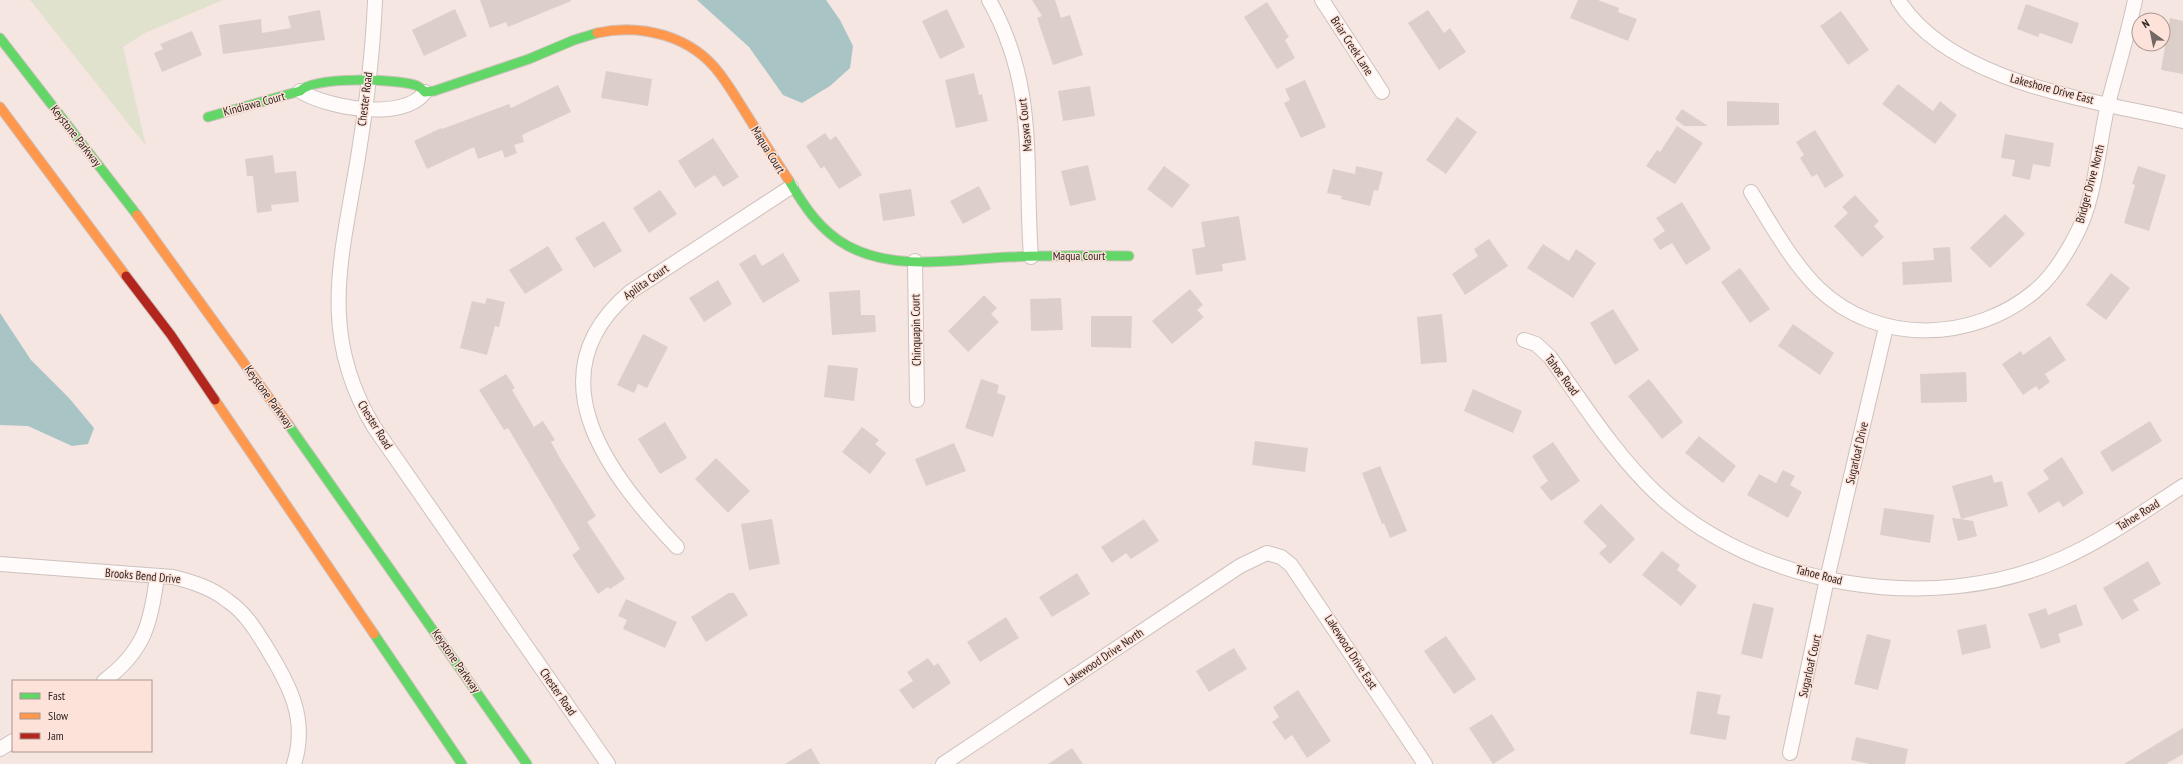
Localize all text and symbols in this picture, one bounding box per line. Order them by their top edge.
north arrow [2131,12,2171,52]
street label: Briar Creek Lane [1328,13,1377,78]
text: N [2139,16,2152,31]
street label: Lakeshore Drive East [2009,70,2096,107]
street label: Chester Road [354,71,375,127]
street label: Kindiawa Court [221,88,287,119]
street label: Maswa Court [1014,97,1035,152]
street label: Keystone Parkway [48,102,105,170]
street label: Maqua Court [748,123,789,177]
street label: Bridger Drive North [2072,143,2107,225]
street label: Maqua Court [1053,248,1106,263]
street label: Apilita Court [620,260,672,303]
street label: Chinquapin Court [907,293,924,366]
street label: Tahoe Road [1542,351,1583,398]
street label: Keystone Parkway [242,362,298,431]
street label: Chester Road [355,398,396,452]
street label: Sugarloaf Drive [1842,420,1871,486]
street label: Tahoe Road [2114,496,2162,534]
street label: Tahoe Road [1794,561,1844,588]
street label: Brooks Bend Drive [105,565,182,586]
street label: Lakewood Drive East [1322,612,1381,692]
street label: Lakewood Drive North [1061,625,1146,689]
street label: Keystone Parkway [429,626,484,696]
street label: Sugarloaf Court [1795,632,1824,699]
street label: Chester Road [537,665,580,718]
legend [12,680,152,752]
text: Fast [48,688,66,703]
text: Slow [48,708,69,723]
text: Jam [47,728,64,743]

